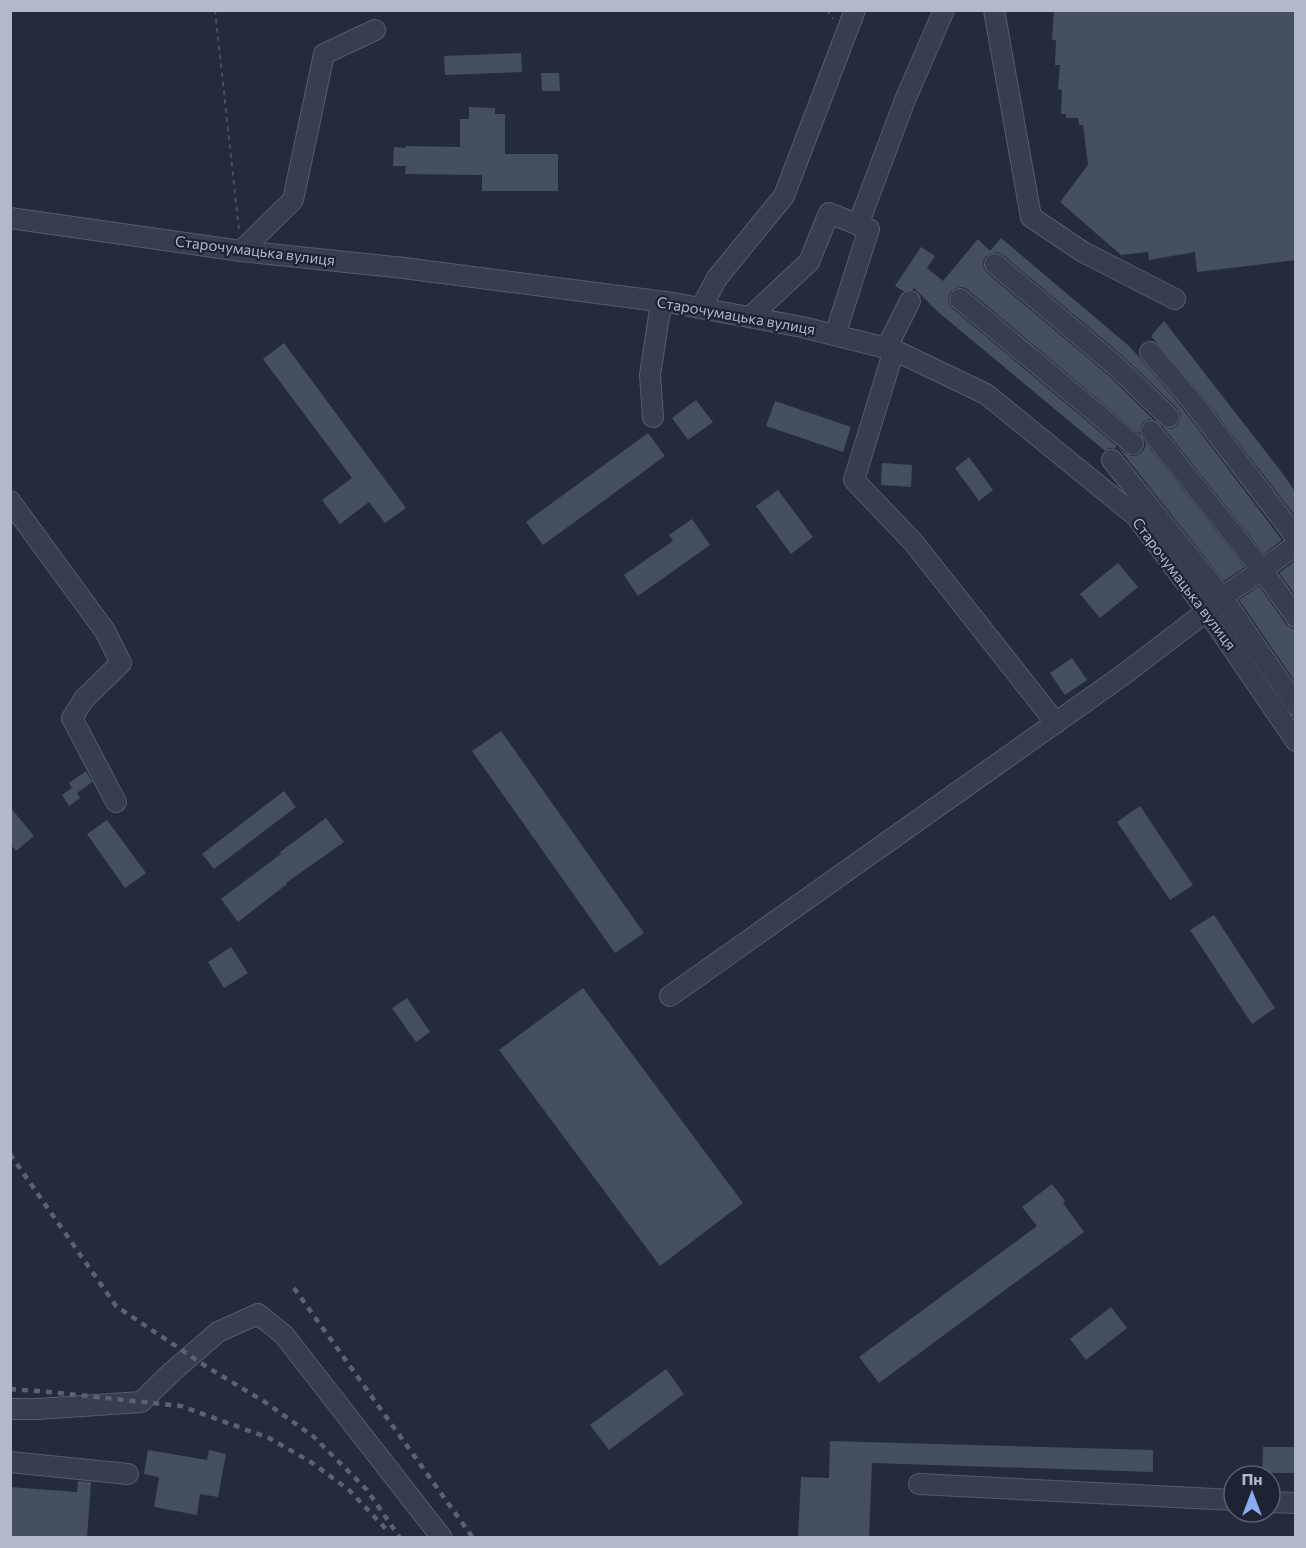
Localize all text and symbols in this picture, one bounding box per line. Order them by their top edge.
street label: Старочумацька вулиця [174,231,336,269]
street label: Старочумацька вулиця [655,292,817,338]
street label: Старочумацька вулиця [1129,514,1240,653]
north arrow [1222,1464,1282,1524]
text: Пн [1241,1469,1263,1488]

